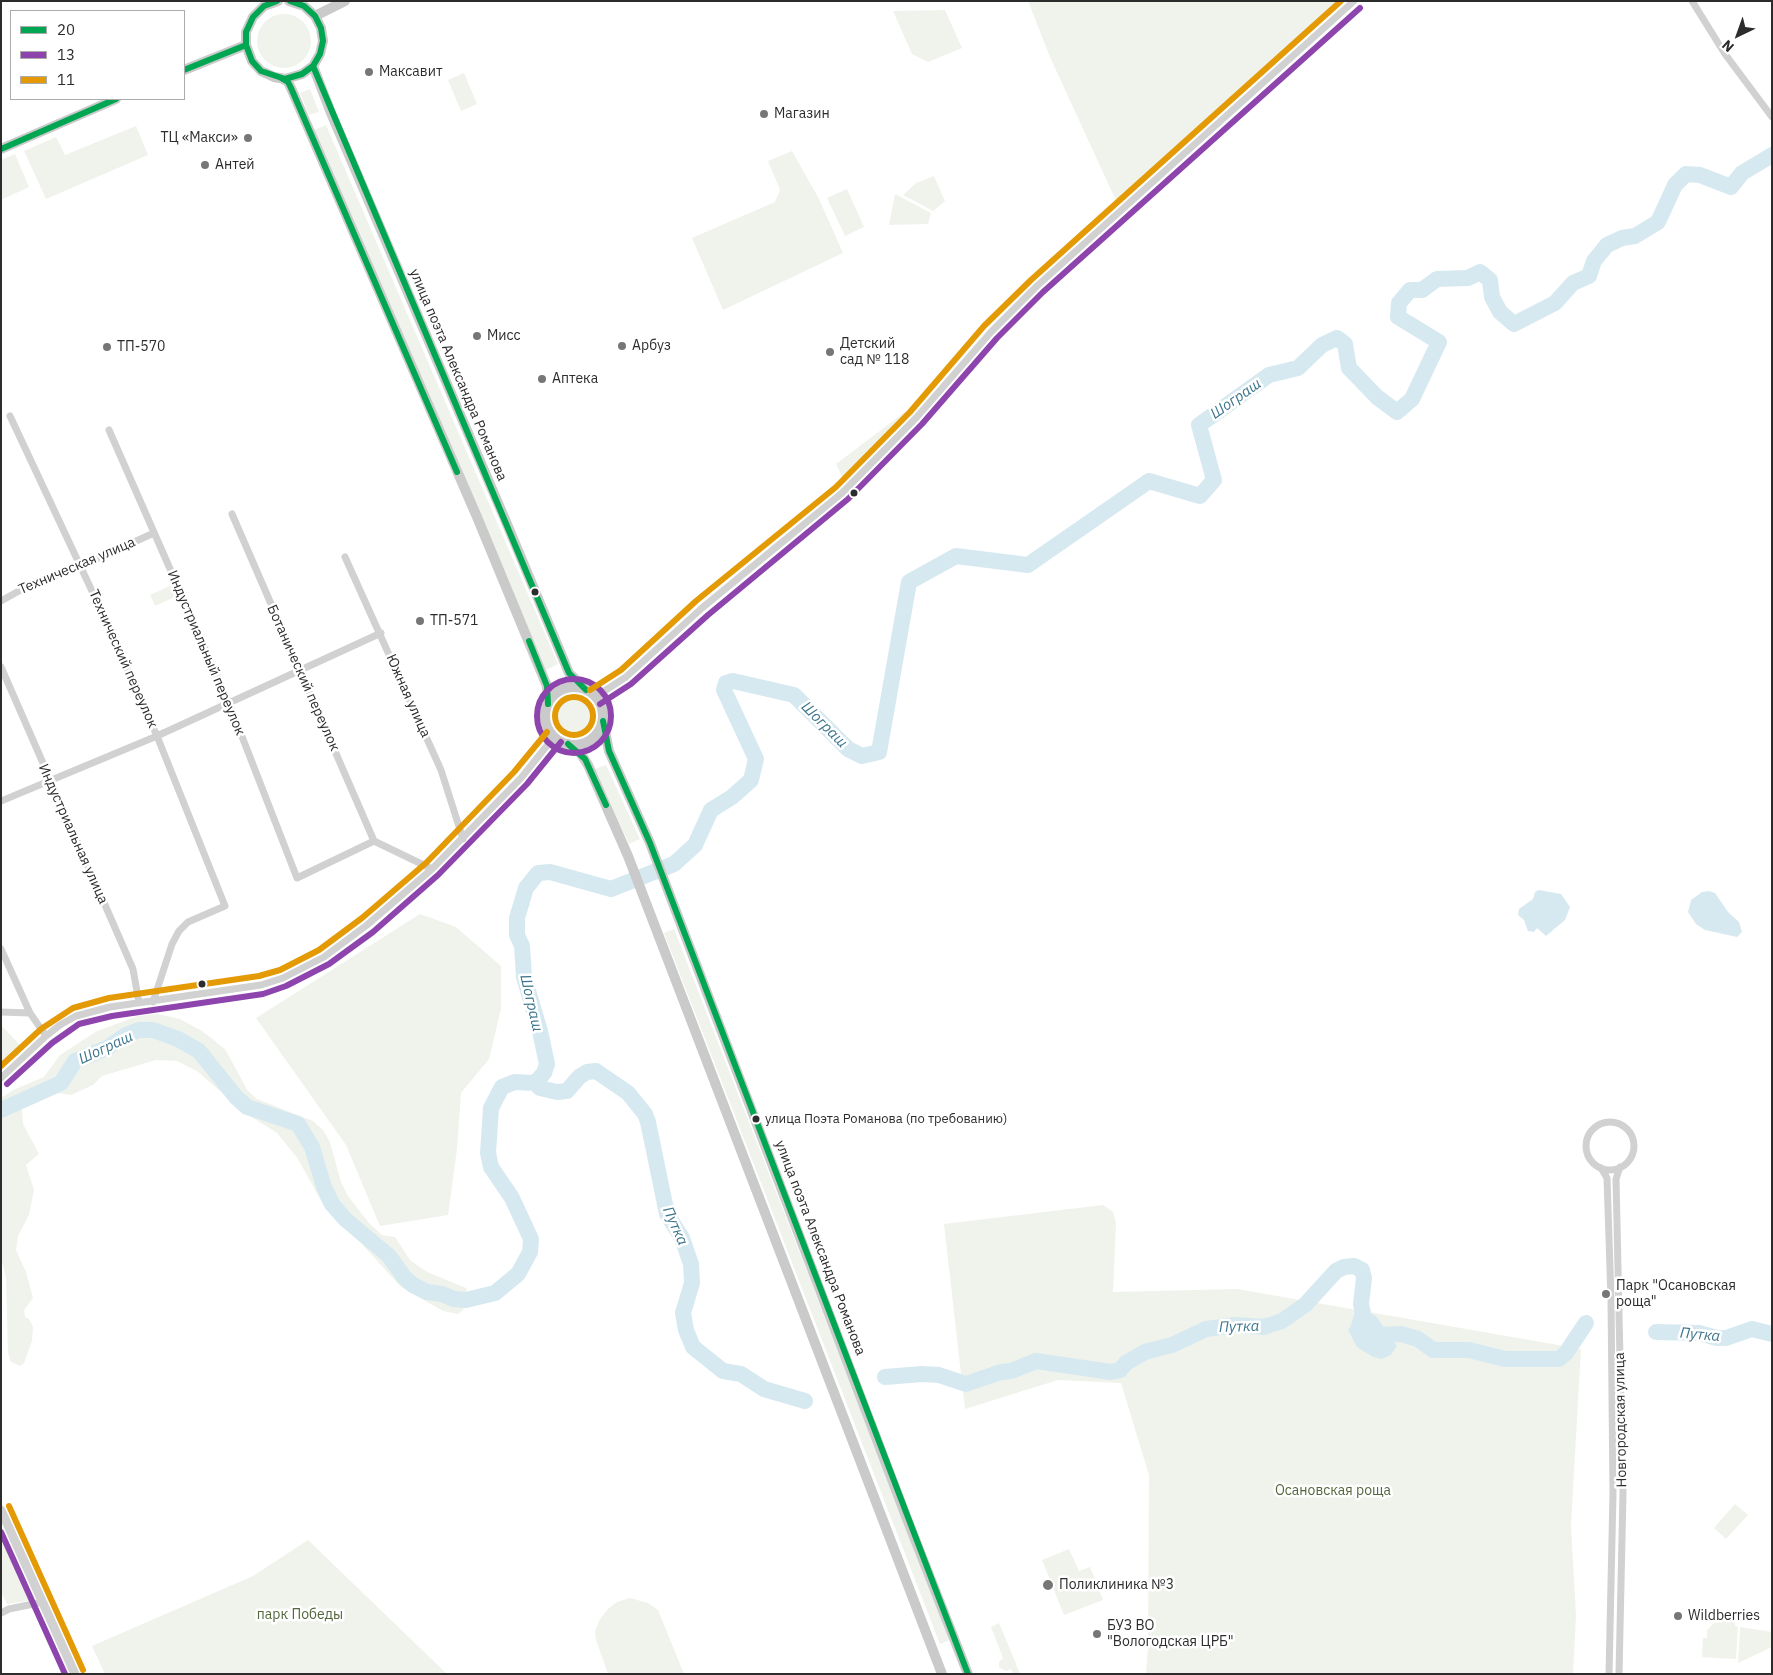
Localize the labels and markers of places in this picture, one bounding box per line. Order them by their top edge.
place label: Максавит [379,64,442,80]
marker: Максавит [363,66,375,78]
place label: Магазин [774,106,830,122]
marker: Магазин [758,108,770,120]
place label: ТЦ «Макси» [161,130,238,146]
marker: ТЦ «Макси» [242,132,254,144]
place label: Антей [215,157,255,173]
marker: Антей [199,159,211,171]
place label: Мисс [487,328,521,344]
marker: Мисс [471,330,483,342]
place label: Детский сад № 118 [840,336,909,368]
place label: Арбуз [632,338,671,354]
place label: ТП-570 [117,339,165,355]
marker: Арбуз [616,340,628,352]
marker: ТП-570 [101,341,113,353]
marker: Детский сад № 118 [824,346,836,358]
place label: Аптека [552,371,598,387]
marker: Аптека [536,373,548,385]
unlabelled marker [849,488,859,498]
unlabelled marker [530,587,540,597]
place label: ТП-571 [430,613,478,629]
marker: ТП-571 [414,615,426,627]
unlabelled marker [197,979,207,989]
place label: улица Поэта Романова (по требованию) [765,1111,1007,1127]
marker: улица Поэта Романова (по требованию) [751,1114,761,1124]
place label: Парк "Осановская роща" [1616,1278,1736,1310]
marker: Парк "Осановская роща" [1600,1288,1612,1300]
place label: Поликлиника №3 [1059,1577,1174,1593]
marker: Поликлиника №3 [1041,1578,1055,1592]
place label: Wildberries [1688,1608,1760,1624]
marker: Wildberries [1672,1610,1684,1622]
place label: БУЗ ВО "Вологодская ЦРБ" [1107,1618,1234,1650]
marker: БУЗ ВО "Вологодская ЦРБ" [1091,1628,1103,1640]

